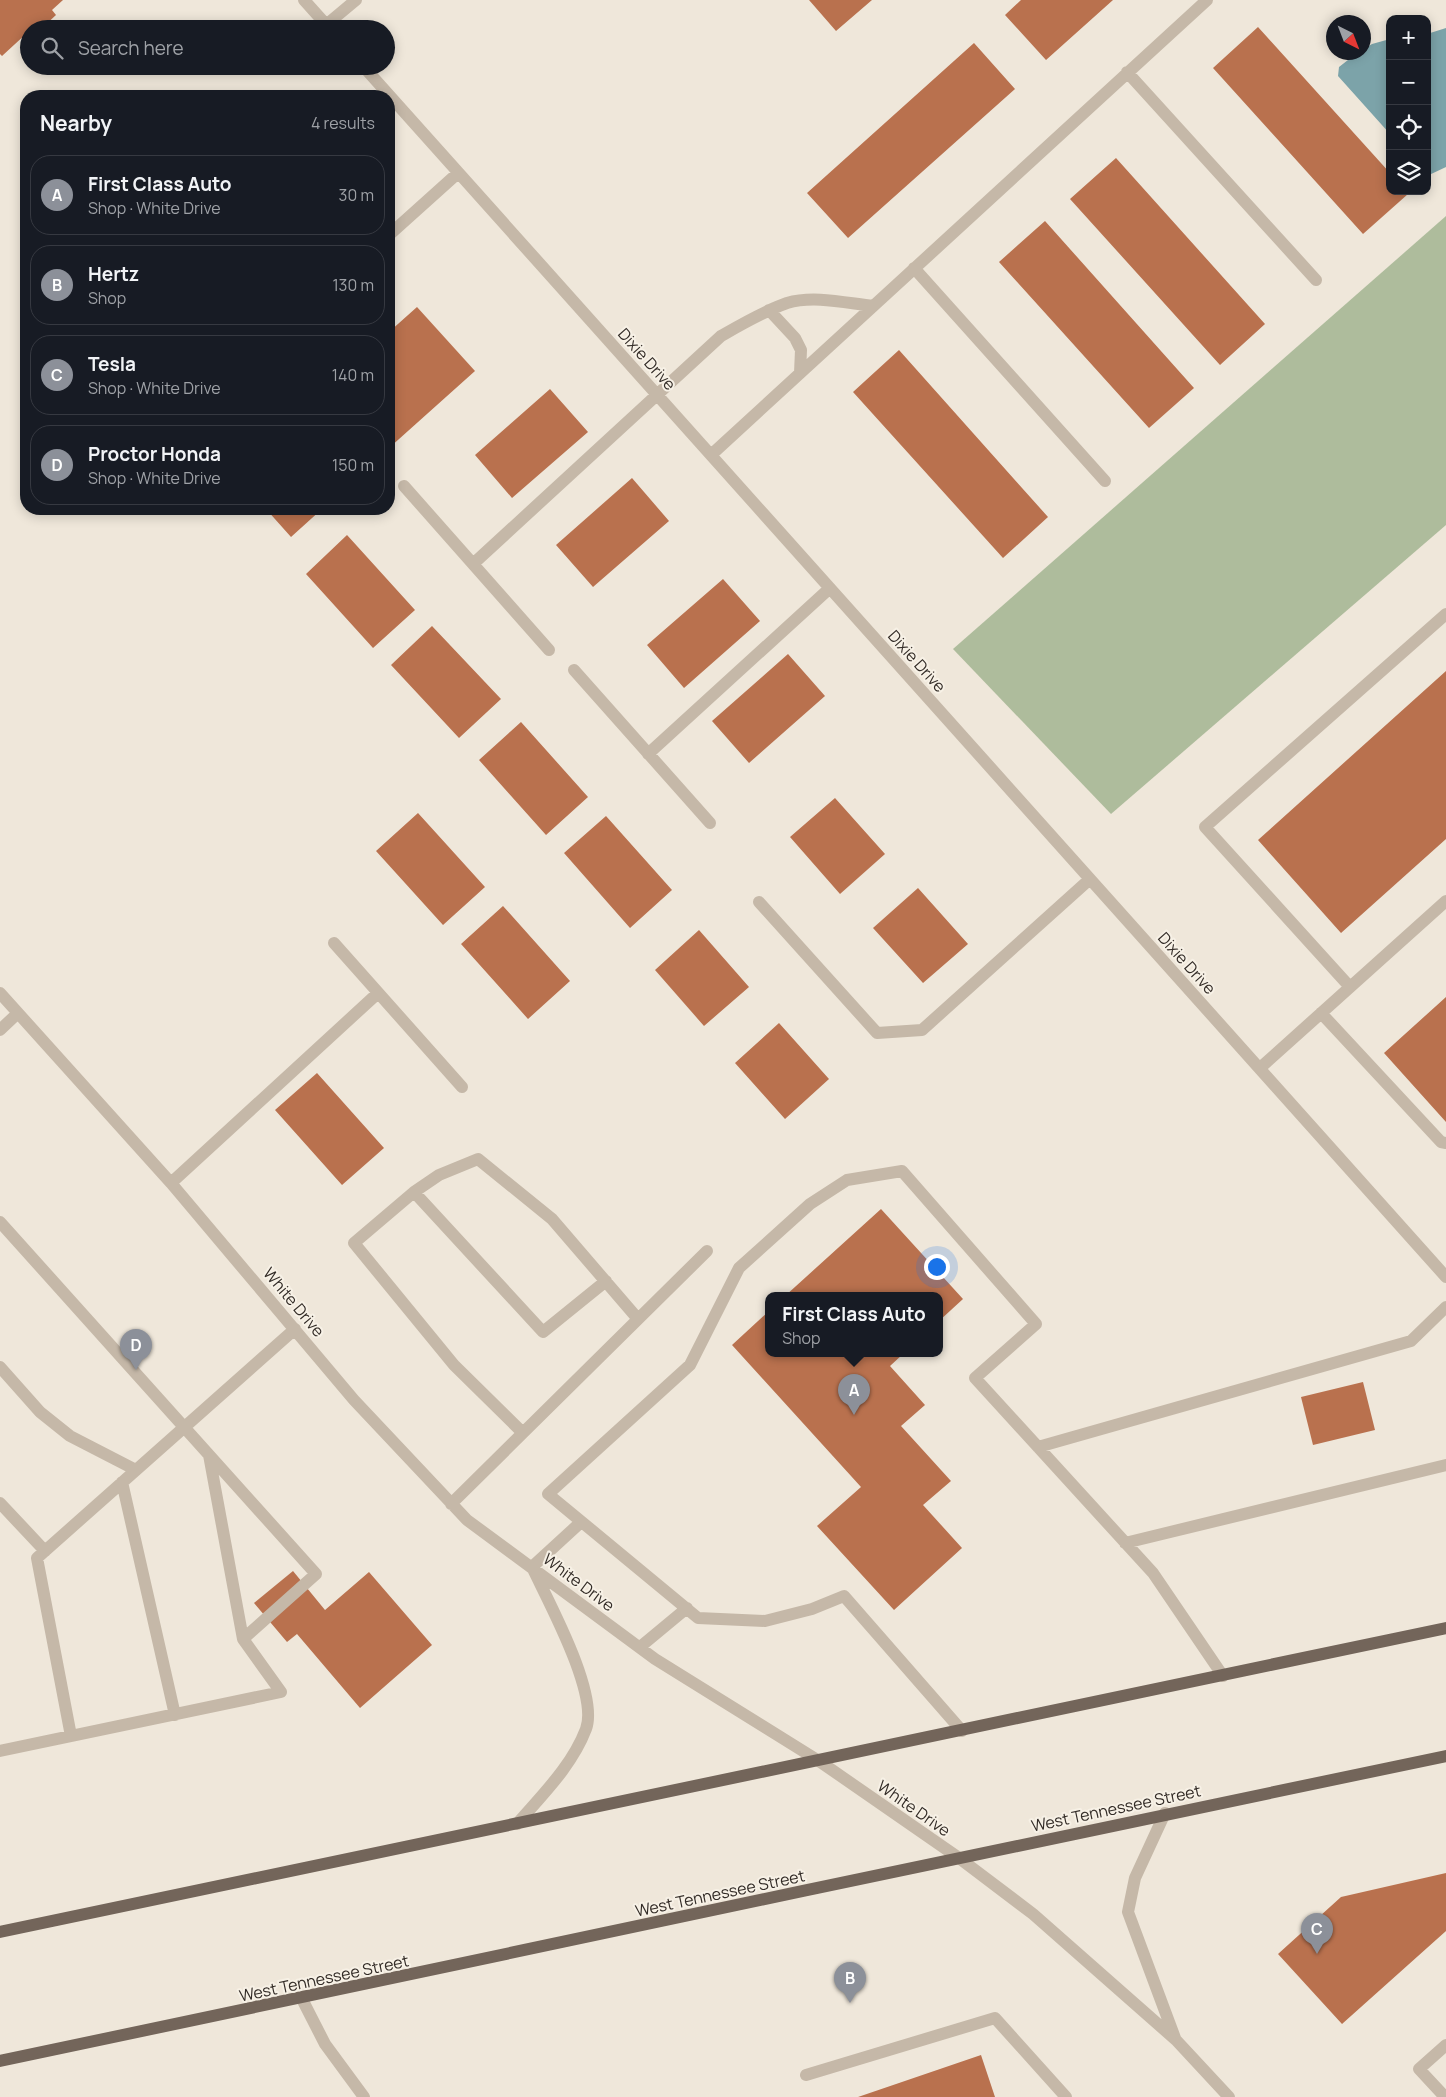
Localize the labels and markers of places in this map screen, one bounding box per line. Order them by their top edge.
pin: D [120,1329,152,1370]
pin: A [838,1374,870,1415]
pin: C [1301,1913,1333,1954]
pin: B [834,1962,866,2003]

